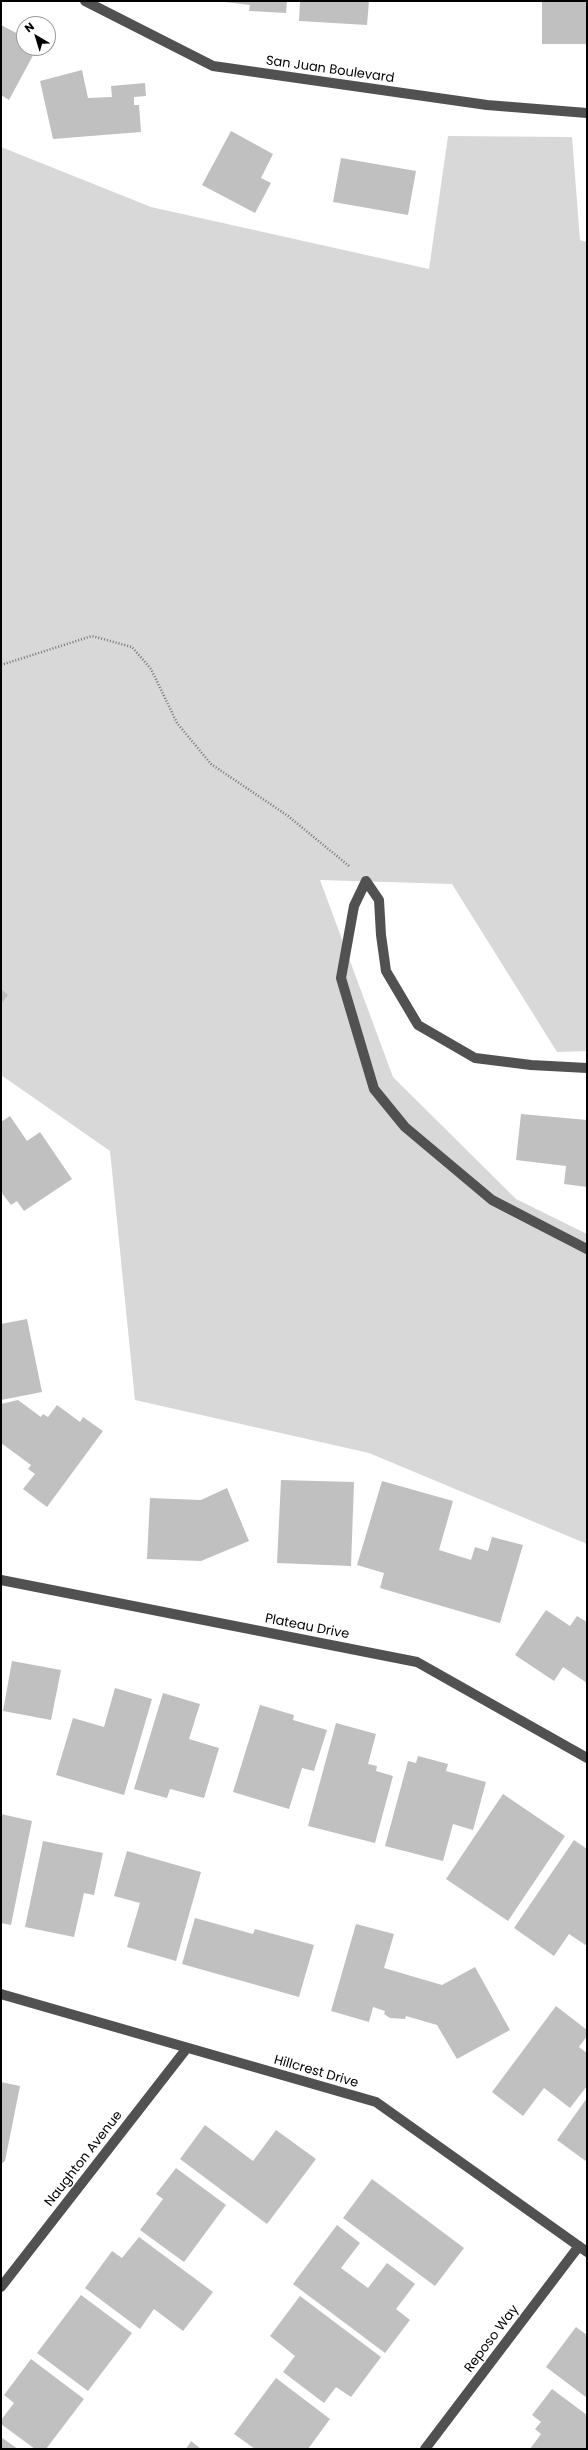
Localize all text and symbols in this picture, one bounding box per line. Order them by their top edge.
north arrow [16,16,56,56]
text: N [21,18,37,36]
street label: San Juan Boulevard [265,53,395,87]
street label: Plateau Drive [264,1611,350,1643]
street label: Hillcrest Drive [272,2053,360,2091]
street label: Naughton Avenue [42,2108,126,2210]
street label: Reposo Way [462,2302,522,2376]

